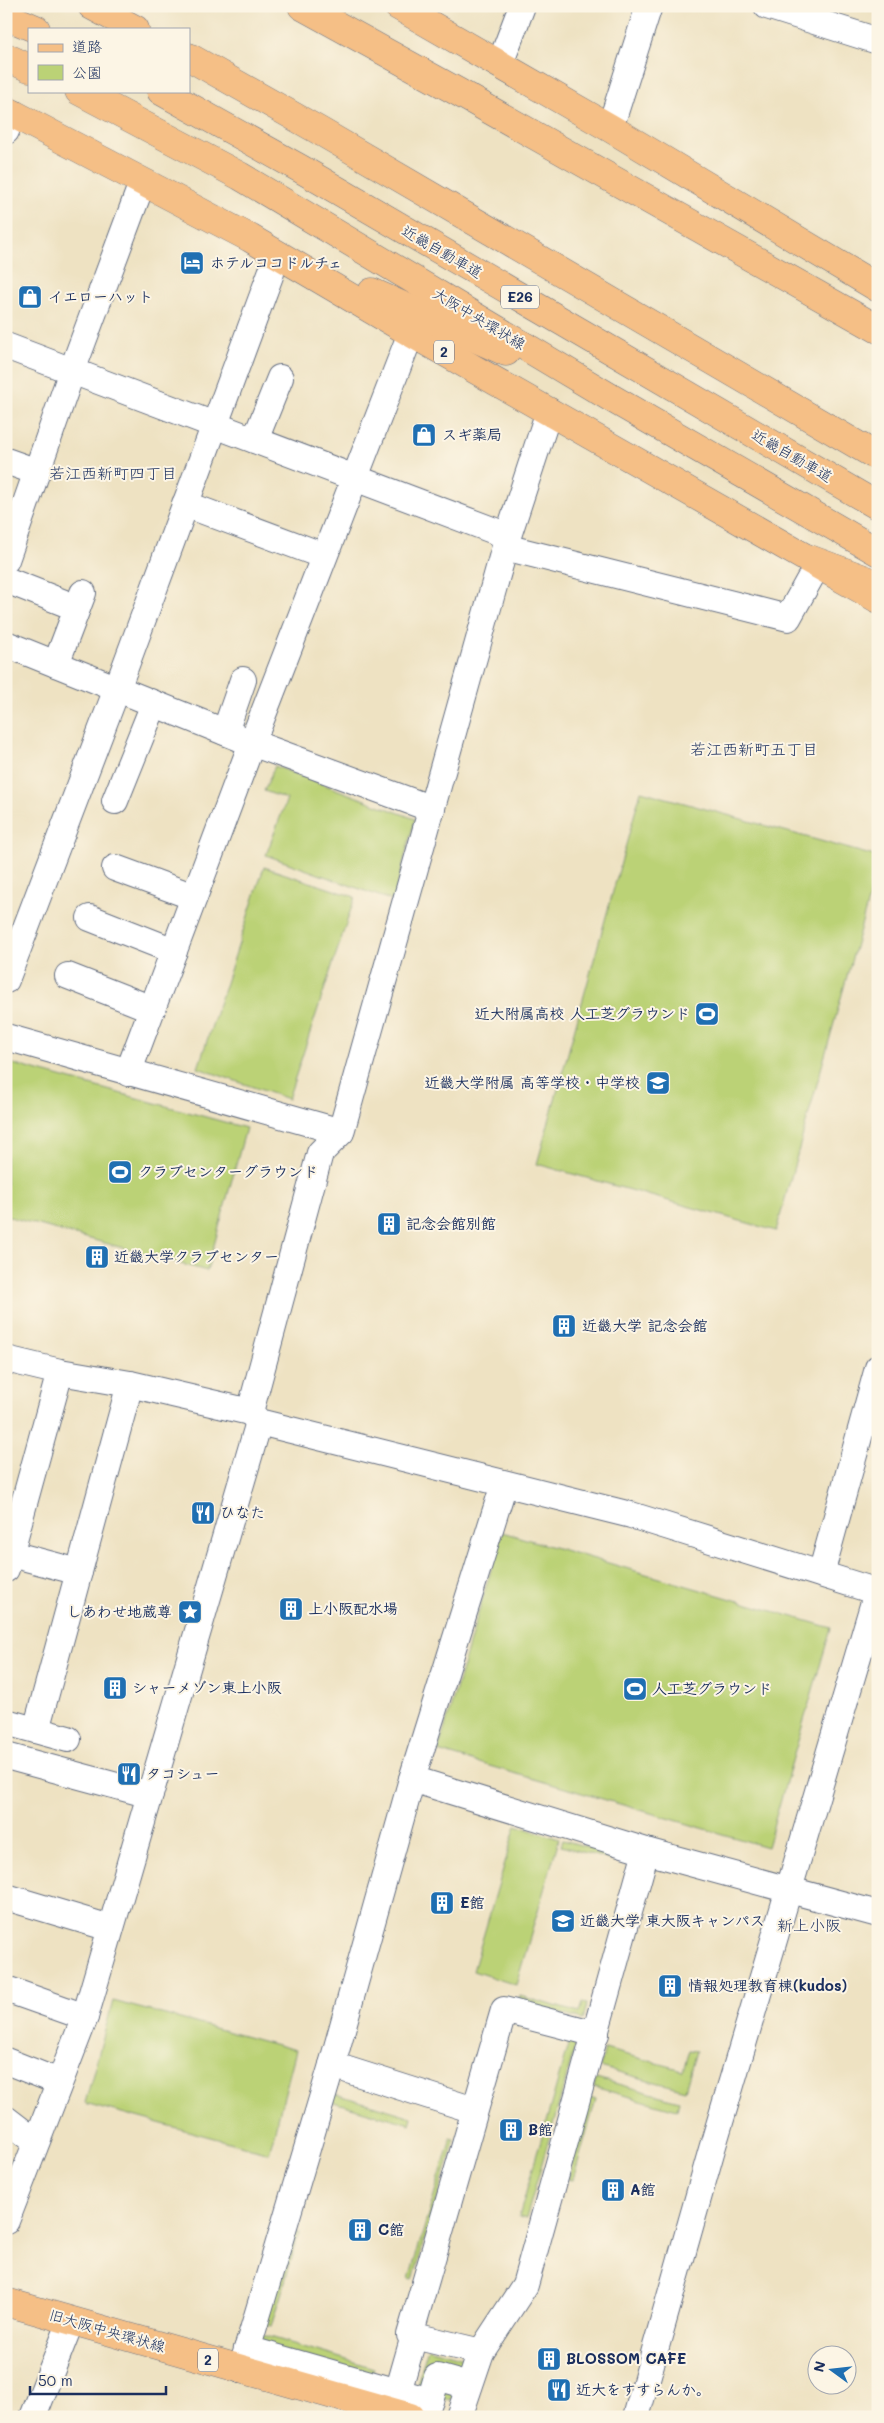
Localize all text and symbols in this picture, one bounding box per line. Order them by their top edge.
legend [28,28,190,92]
text: 道路 [72,36,102,56]
text: 公園 [72,62,102,82]
street label: 近畿自動車道 [399,220,486,282]
hotel icon: ホテルココドルチェ [179,250,205,276]
place label: ホテルココドルチェ [210,252,342,272]
street label: 大阪中央環状線 [429,283,530,354]
shop icon: イエローハット [17,284,43,310]
place label: イエローハット [48,286,153,306]
road number: E26 [501,286,539,308]
road number: 2 [434,341,454,364]
shop icon: スギ薬局 [411,422,437,448]
place label: スギ薬局 [442,424,502,444]
street label: 近畿自動車道 [749,424,836,486]
district label: 若江西新町四丁目 [49,462,177,483]
district label: 若江西新町五丁目 [690,738,818,759]
sports icon: 近大附属高校 人工芝グラウンド [694,1001,720,1027]
place label: 近大附属高校 人工芝グラウンド [475,1003,690,1023]
school or university icon: 近畿大学附属 高等学校・中学校 [645,1070,671,1096]
place label: 近畿大学附属 高等学校・中学校 [425,1072,640,1092]
sports icon: クラブセンターグラウンド [107,1159,133,1185]
place label: クラブセンターグラウンド [138,1161,318,1181]
building icon: 記念会館別館 [376,1211,402,1237]
place label: 記念会館別館 [406,1213,496,1233]
building icon: 近畿大学クラブセンター [84,1244,110,1270]
place label: 近畿大学クラブセンター [114,1246,279,1266]
building icon: 近畿大学 記念会館 [551,1313,577,1339]
place label: 近畿大学 記念会館 [582,1315,707,1335]
restaurant icon: ひなた [190,1500,216,1526]
place label: ひなた [220,1502,265,1522]
building icon: 上小阪配水場 [278,1596,304,1622]
place label: 上小阪配水場 [308,1598,398,1618]
place icon: しあわせ地蔵尊 [177,1599,203,1625]
place label: しあわせ地蔵尊 [67,1601,172,1621]
building icon: シャーメゾン東上小阪 [102,1675,128,1701]
sports icon: 人工芝グラウンド [622,1676,648,1702]
place label: シャーメゾン東上小阪 [132,1677,281,1697]
place label: 人工芝グラウンド [652,1678,772,1698]
restaurant icon: タコシュー [116,1761,142,1787]
place label: タコシュー [146,1763,220,1783]
building icon: E館 [429,1890,455,1916]
place label: E館 [460,1892,485,1912]
school or university icon: 近畿大学 東大阪キャンパス [550,1908,576,1934]
place label: 近畿大学 東大阪キャンパス [580,1910,765,1930]
district label: 新上小阪 [777,1914,841,1935]
building icon: 情報処理教育棟(kudos) [657,1973,683,1999]
place label: 情報処理教育棟(kudos) [688,1975,847,1995]
building icon: B館 [498,2117,524,2143]
place label: B館 [528,2119,553,2139]
building icon: A館 [600,2177,626,2203]
place label: A館 [630,2179,655,2199]
building icon: C館 [347,2217,373,2243]
place label: C館 [378,2219,404,2239]
street label: 旧大阪中央環状線 [47,2304,168,2356]
building icon: BLOSSOM CAFE [536,2346,562,2372]
north arrow [806,2346,856,2396]
road number: 2 [198,2348,218,2372]
place label: BLOSSOM CAFE [566,2348,686,2368]
text: N [808,2359,830,2374]
scale bar [30,2363,166,2395]
text: 50 m [38,2370,73,2390]
restaurant icon: 近大をすすらんか。 [546,2377,572,2403]
place label: 近大をすすらんか。 [576,2379,710,2399]

